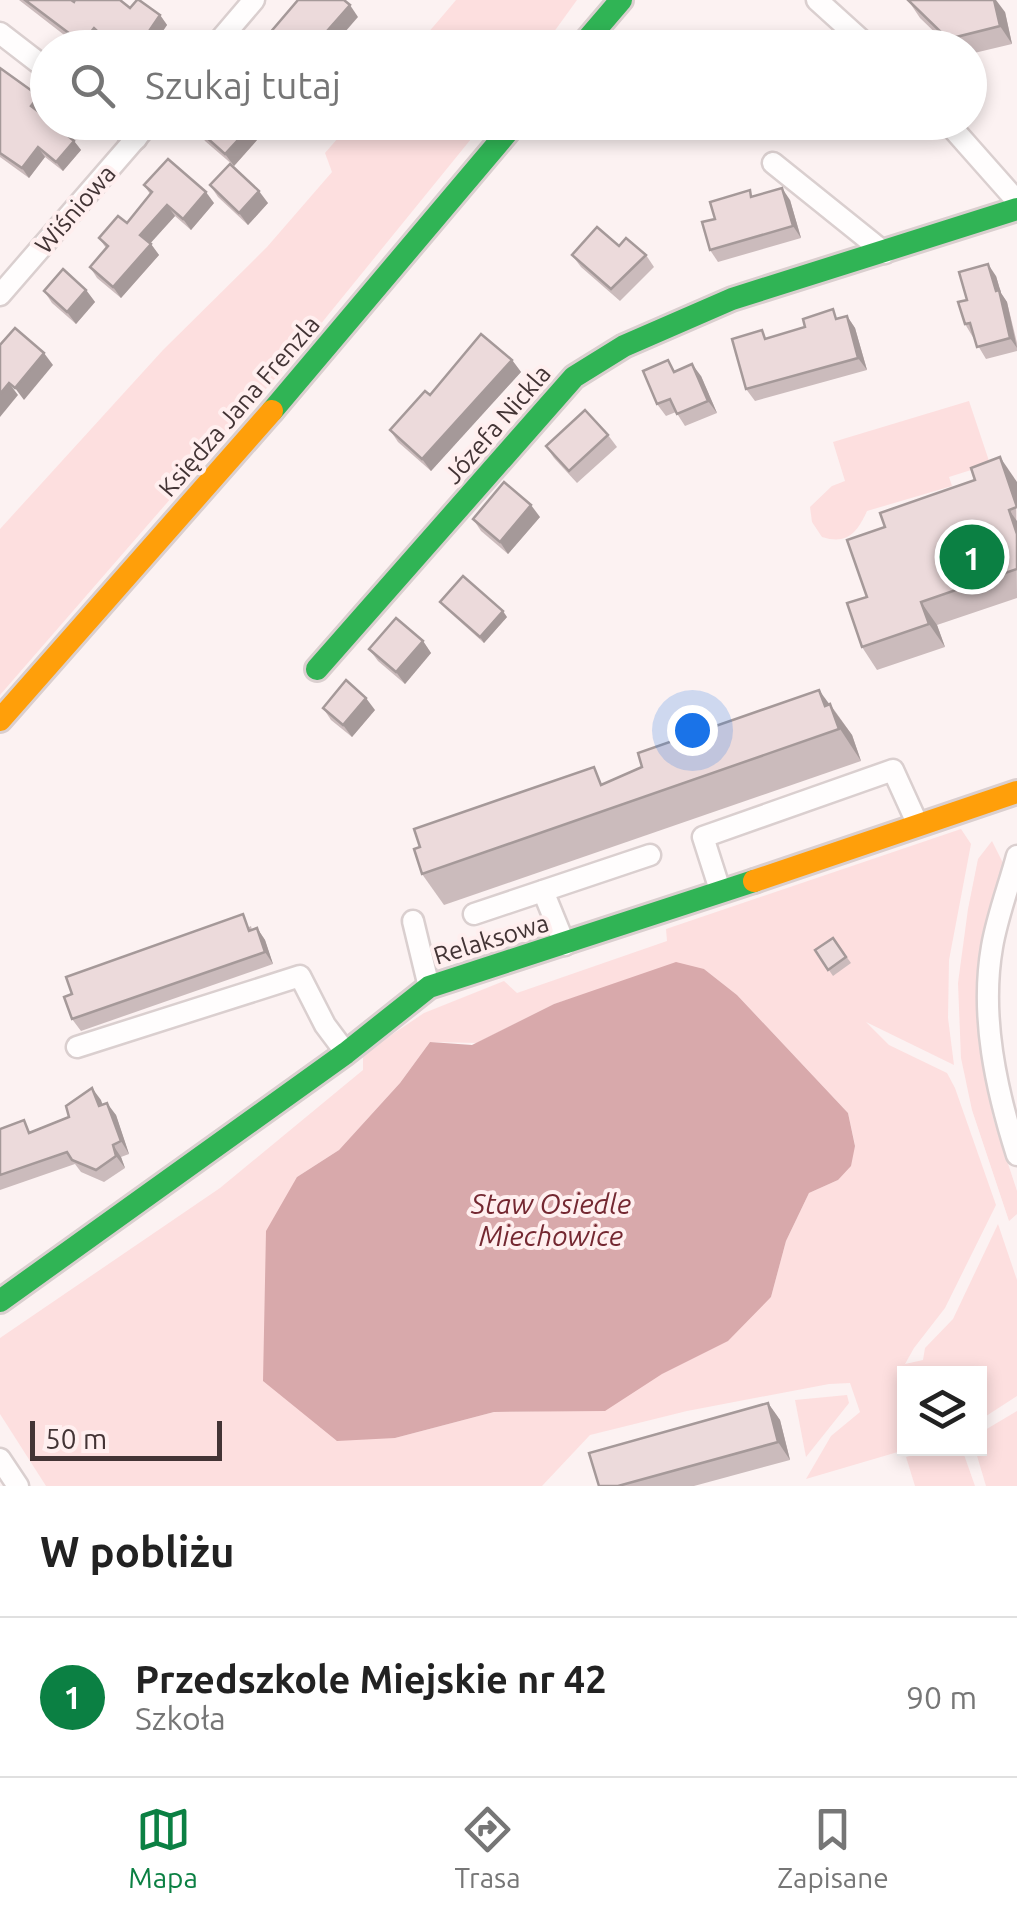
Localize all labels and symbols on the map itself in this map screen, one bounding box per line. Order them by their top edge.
street label: Wiśniowa [29,159,121,259]
street label: Księdza Jana Frenzla [153,310,325,502]
street label: Józefa Nickla [438,359,556,489]
pin: 1 [940,520,1004,594]
your location [667,705,718,756]
street label: Relaksowa [430,908,552,970]
water label: Staw Osiedle Miechowice [470,1188,631,1251]
scale bar [30,1416,222,1460]

